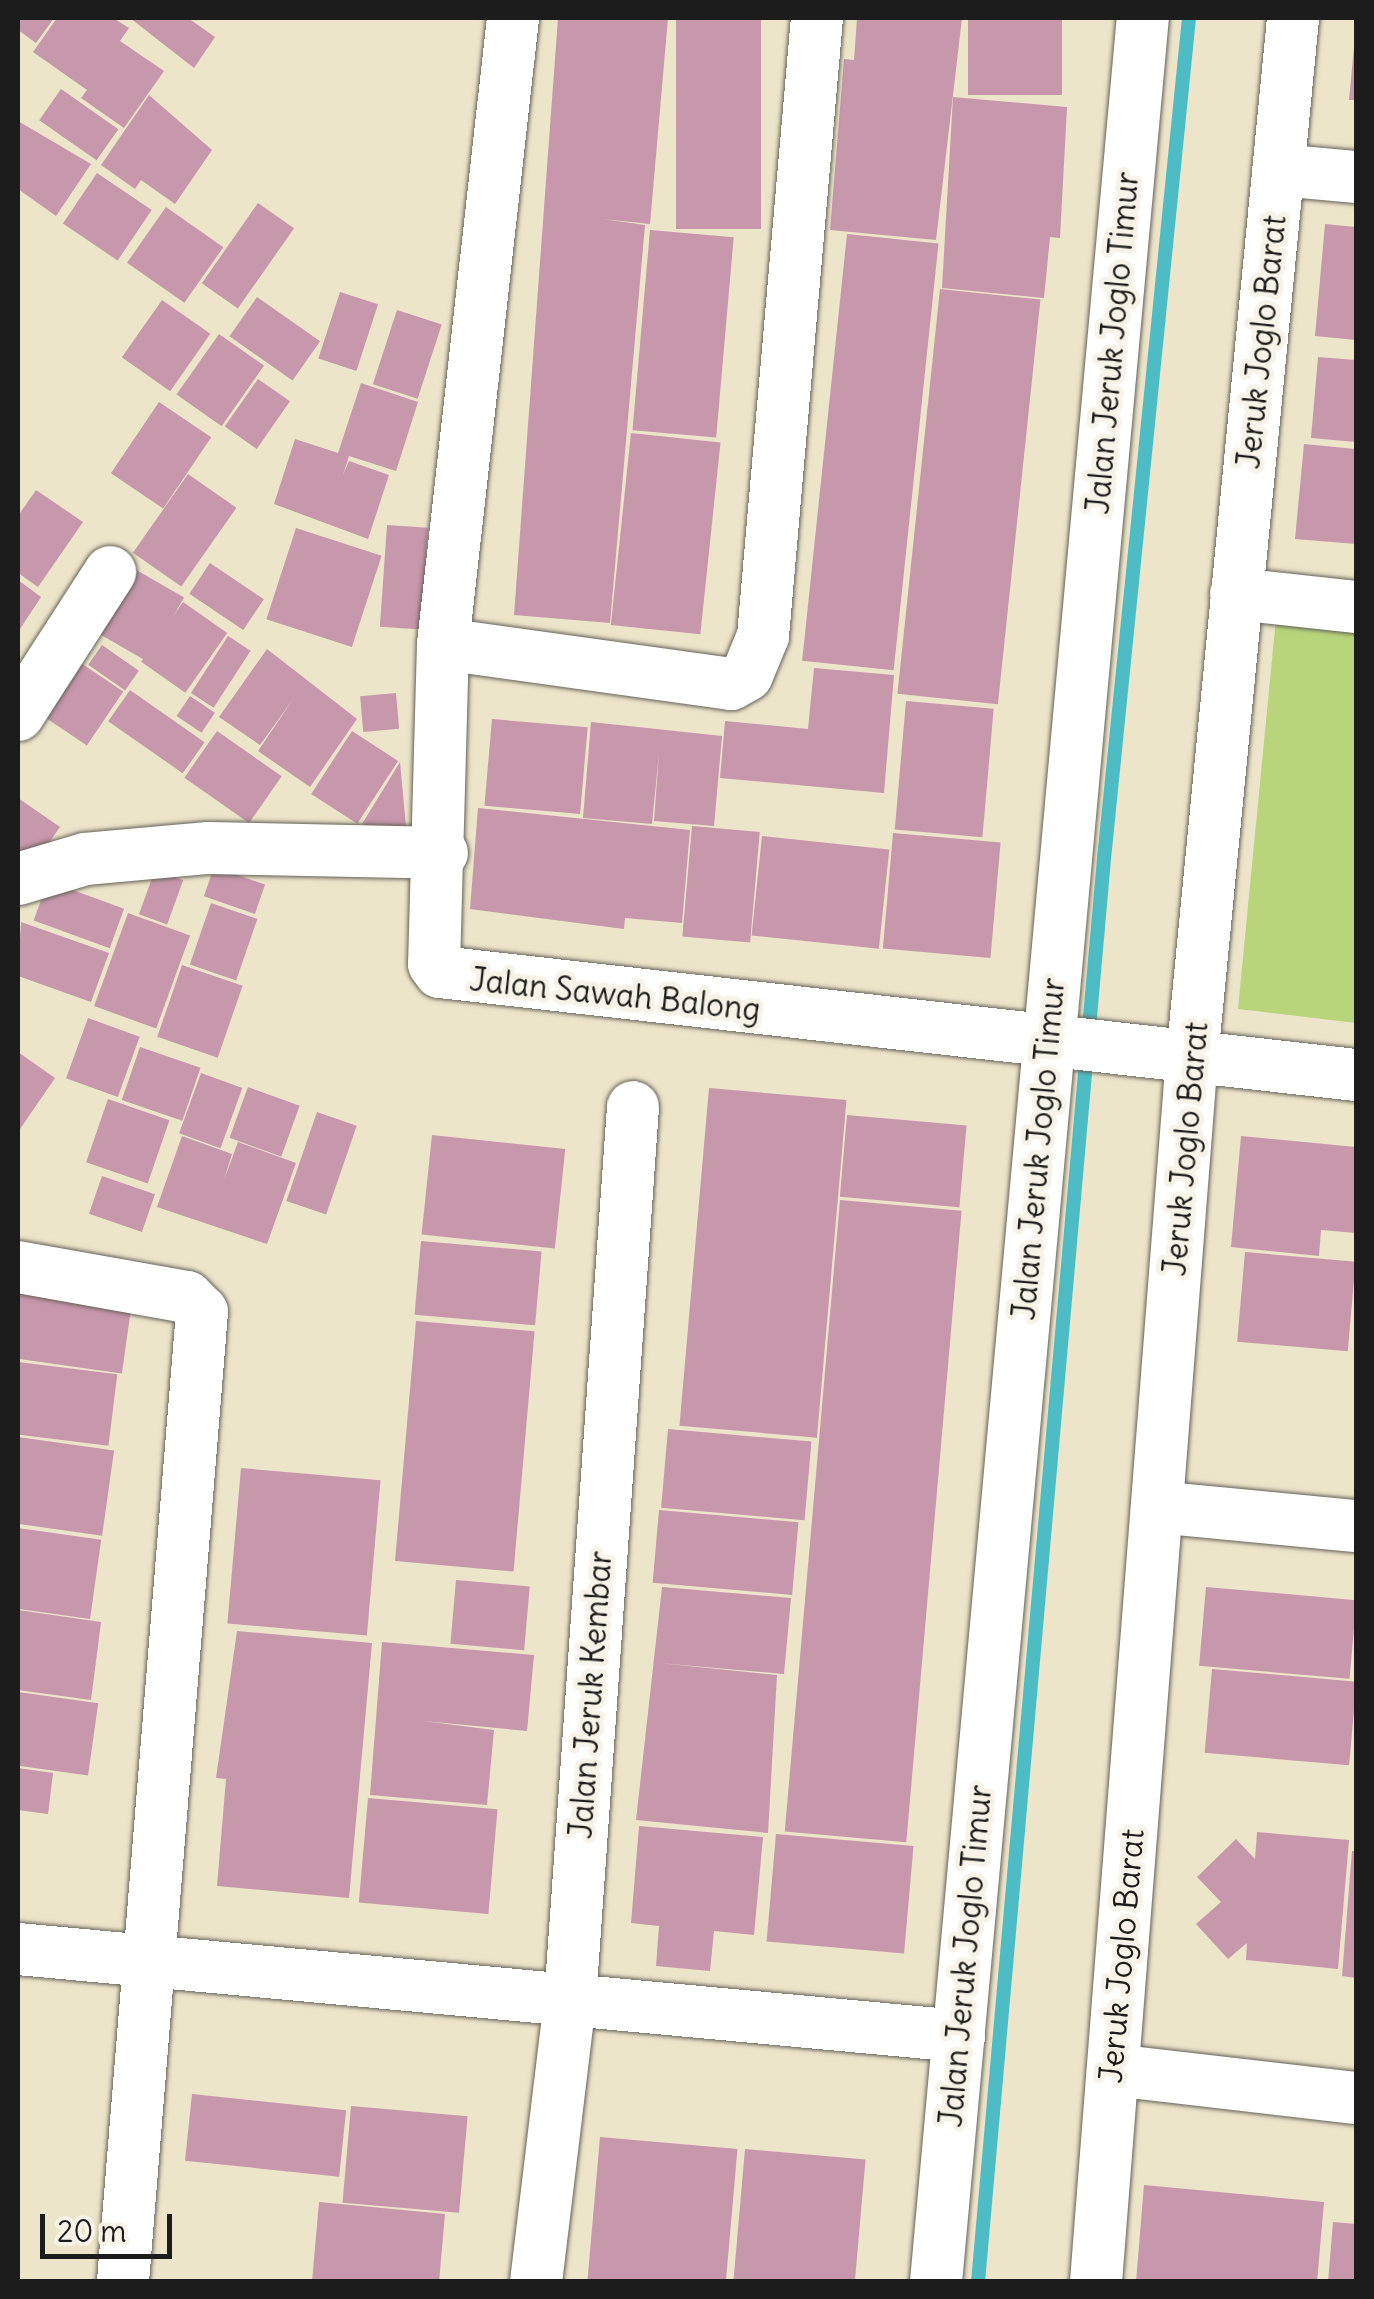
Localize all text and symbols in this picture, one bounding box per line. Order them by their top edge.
street label: Jalan Jeruk Joglo Timur [1079,170,1147,516]
street label: Jeruk Joglo Barat [1230,213,1294,471]
street label: Jalan Sawah Balong [468,961,762,1029]
street label: Jalan Jeruk Joglo Timur [1005,976,1073,1322]
street label: Jeruk Joglo Barat [1156,1020,1216,1278]
street label: Jalan Jeruk Kembar [562,1550,620,1840]
street label: Jalan Jeruk Joglo Timur [932,1783,1000,2129]
street label: Jeruk Joglo Barat [1092,1827,1152,2085]
scale bar [45,2194,178,2256]
text: 20 m [57,2212,127,2250]

